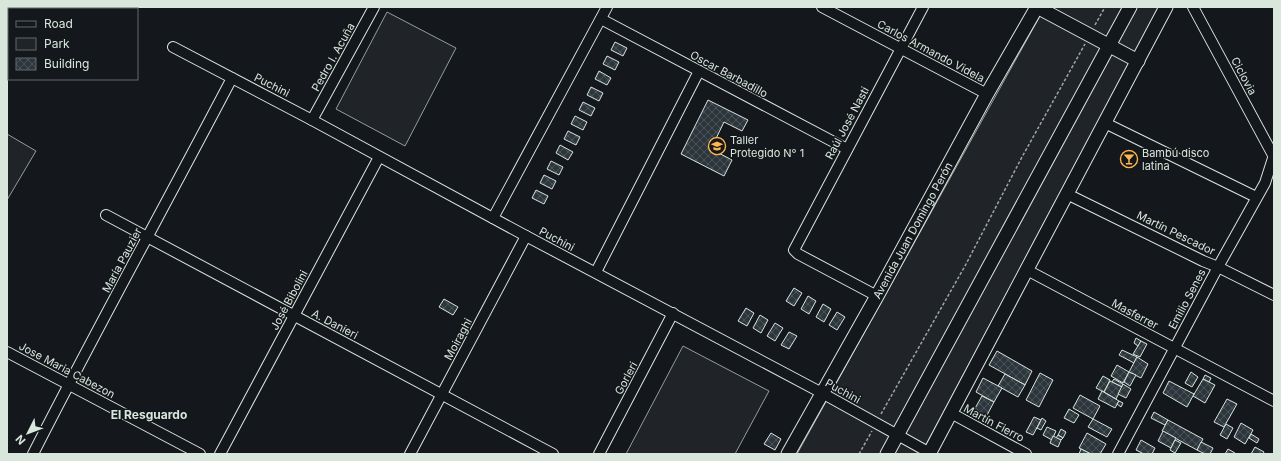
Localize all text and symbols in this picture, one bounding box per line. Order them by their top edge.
legend [8,8,138,80]
text: Road [44,16,73,31]
street label: Carlos Armando Videla [875,17,987,85]
street label: Pedro I. Acuña [308,20,358,94]
text: Park [44,36,70,51]
street label: Oscar Barbadillo [688,48,771,101]
street label: Ciclovia [1228,55,1260,97]
text: Building [44,56,89,71]
street label: Puchini [252,70,292,100]
street label: Raúl José Nasti [822,84,872,162]
place label: Taller Protegido N° 1 [730,133,804,160]
school or university icon: Taller Protegido N° 1 [707,136,727,156]
place label: Bambú disco latina [1142,146,1210,173]
bar icon: Bambú disco latina [1119,149,1139,169]
street label: Avenida Juan Domingo Perón [870,160,956,301]
street label: Martín Pescador [1135,208,1217,258]
street label: Puchini [537,224,577,254]
street label: María Pauzier [99,225,145,295]
street label: Emilio Senes [1165,266,1209,331]
street label: José Bibolini [267,268,311,332]
street label: Masferrer [1109,296,1161,332]
street label: A. Danieri [309,306,361,342]
street label: Moiraghi [441,316,475,362]
street label: Jose Maria Cabezon [17,339,117,401]
street label: Gorleri [612,359,640,397]
street label: Puchini [823,376,863,406]
street label: Martín Fierro [961,401,1027,445]
district label: El Resguardo [111,407,187,422]
north arrow [8,413,48,453]
text: N [13,432,29,447]

